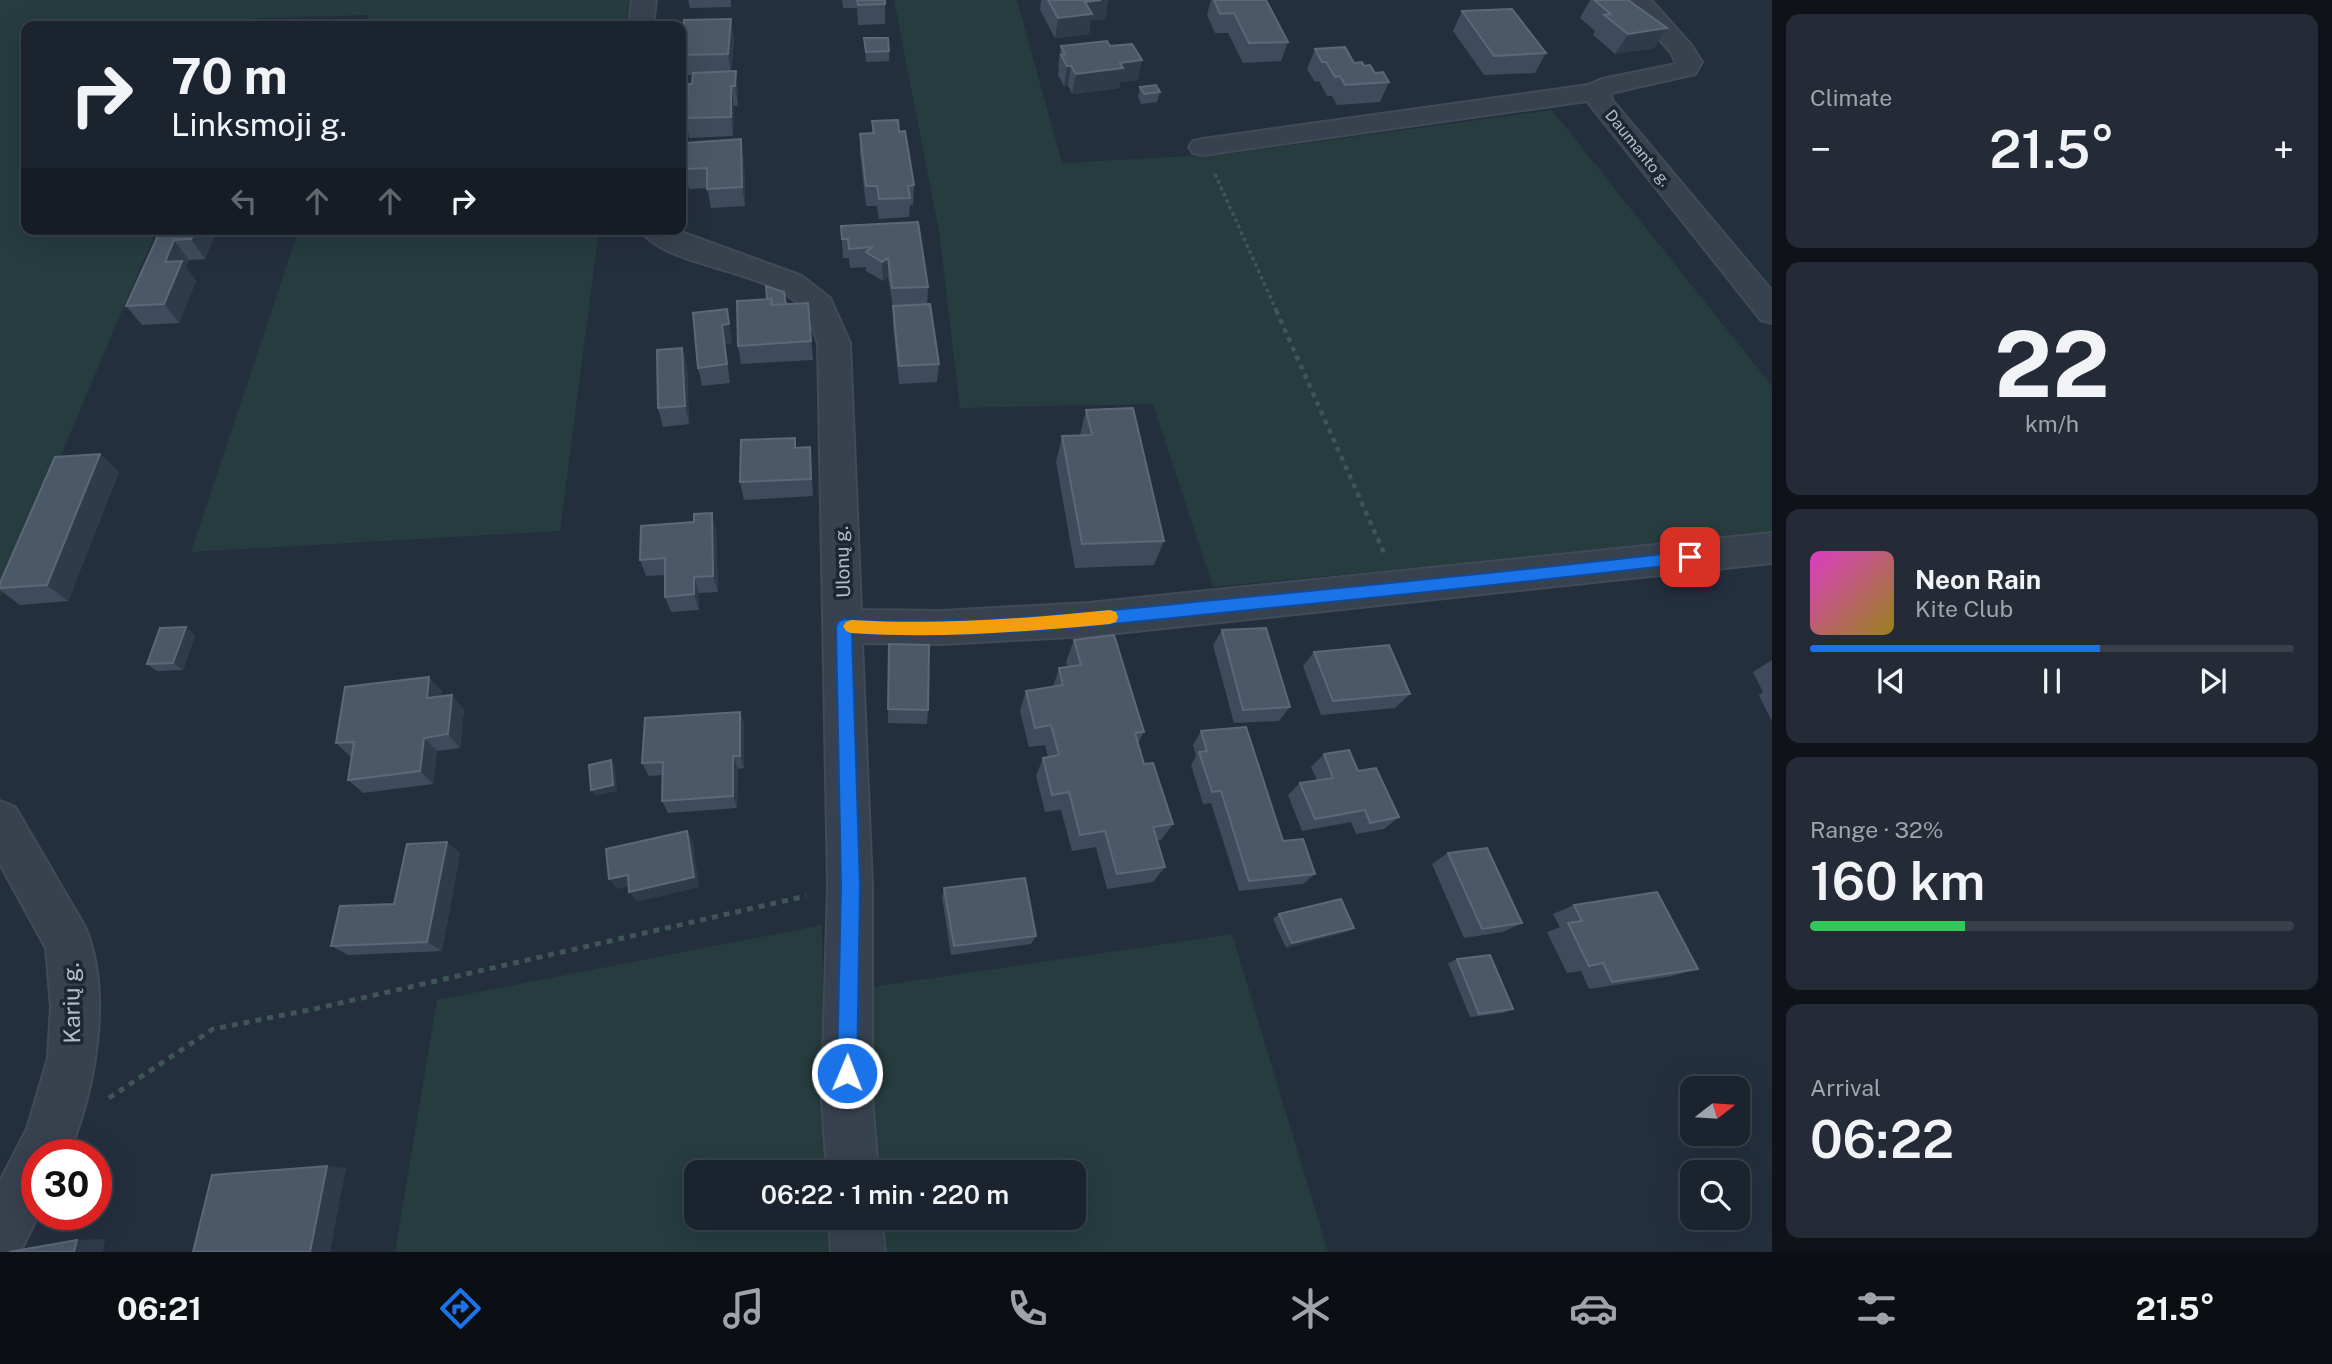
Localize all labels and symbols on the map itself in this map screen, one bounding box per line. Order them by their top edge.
street label: Daumanto g. [1601,106,1675,190]
street label: Ulonų g. [830,526,854,598]
pin [1660,527,1720,587]
street label: Karių g. [57,962,85,1044]
position arrow [810,1036,884,1110]
north arrow [1680,1076,1750,1146]
speed limit sign: 30 [21,1139,112,1230]

